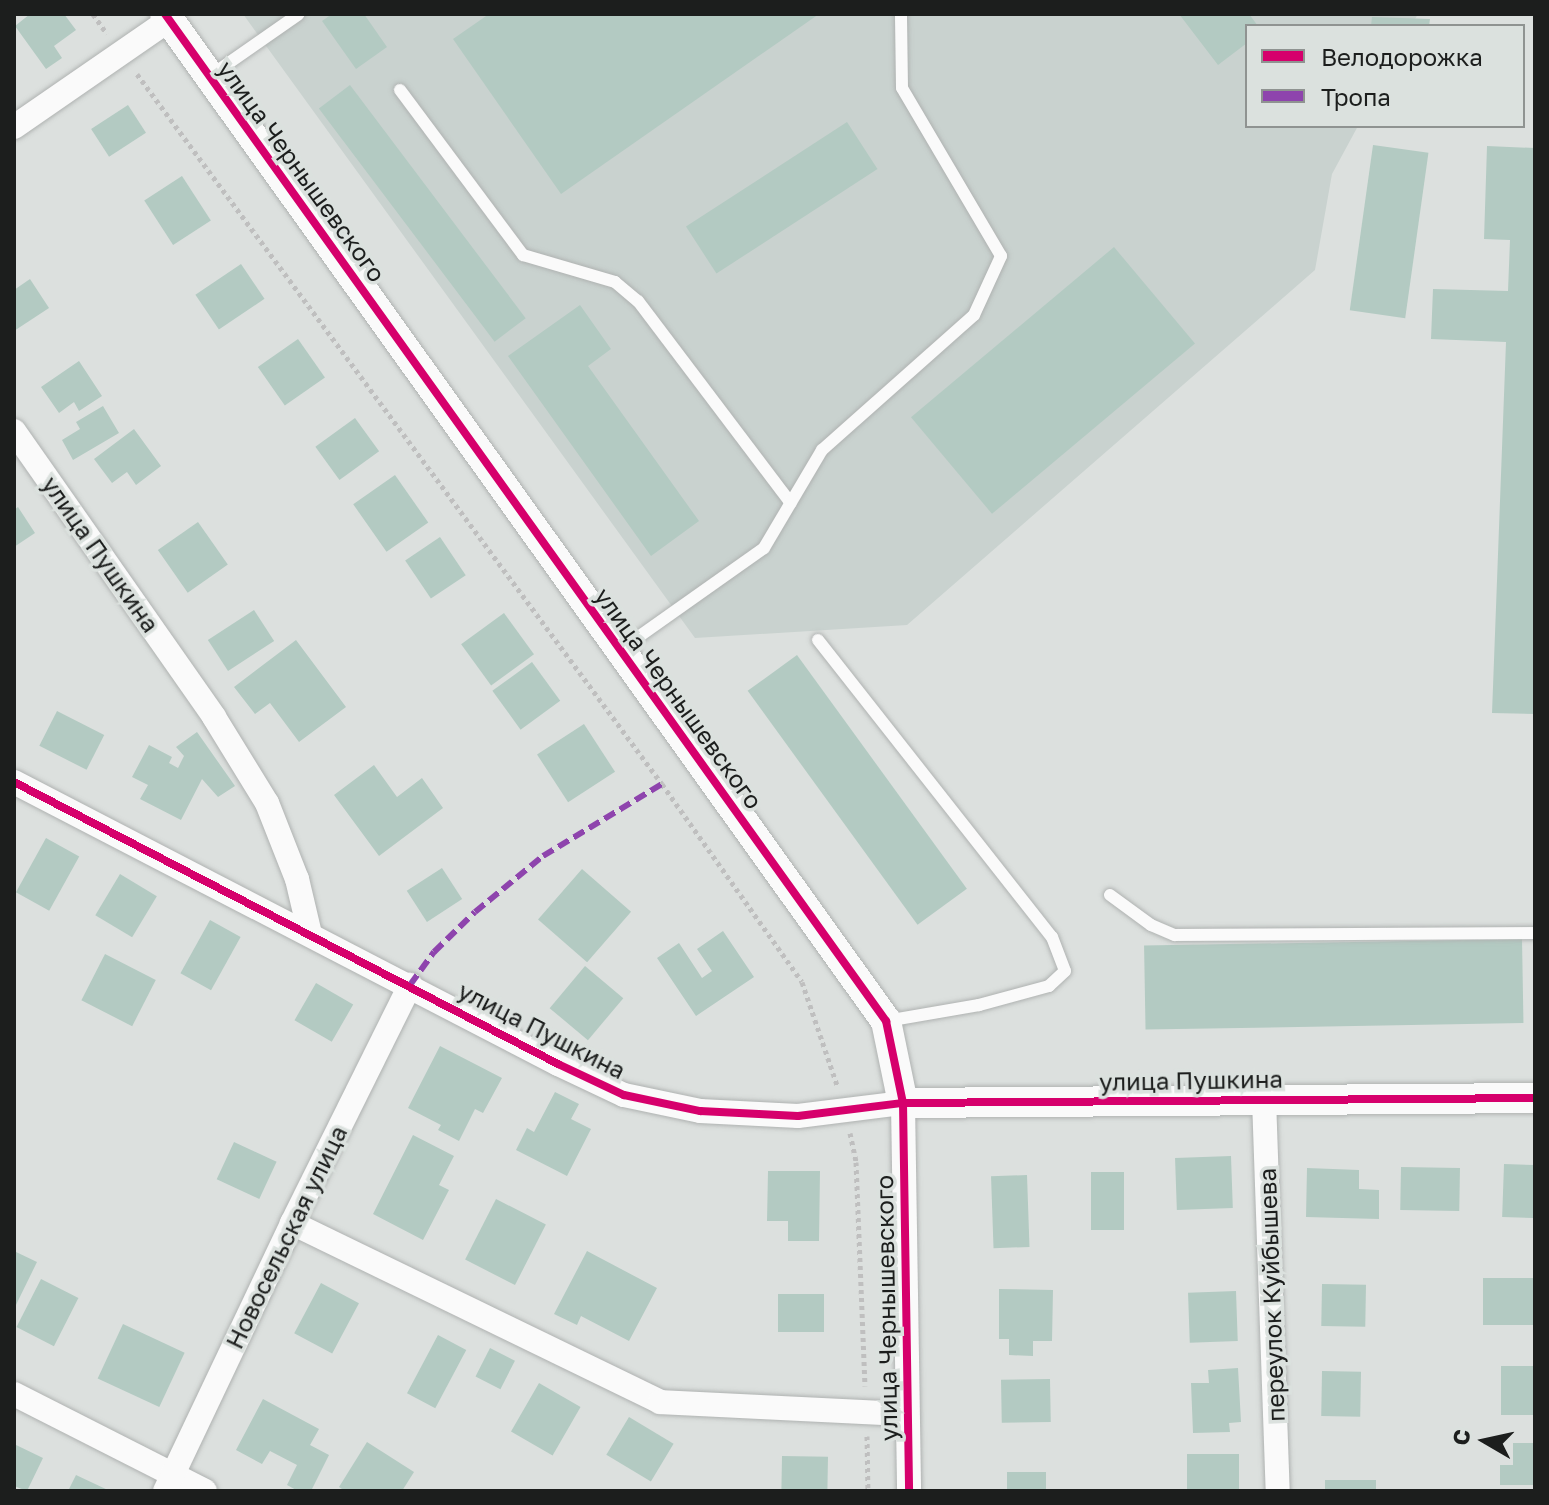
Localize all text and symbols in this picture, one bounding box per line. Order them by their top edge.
legend [1245,24,1525,128]
text: Велодорожка [1321,42,1483,71]
street label: улица Чернышевского [212,55,392,287]
text: Тропа [1321,82,1391,111]
street label: улица Пушкина [36,470,166,638]
street label: улица Чернышевского [589,582,769,814]
street label: улица Пушкина [454,975,630,1085]
street label: улица Пушкина [1099,1064,1283,1096]
street label: Новосельская улица [219,1121,353,1353]
street label: переулок Куйбышева [1252,1168,1290,1422]
street label: улица Чернышевского [869,1175,903,1441]
north arrow [1445,1401,1525,1481]
text: С [1446,1427,1475,1447]

